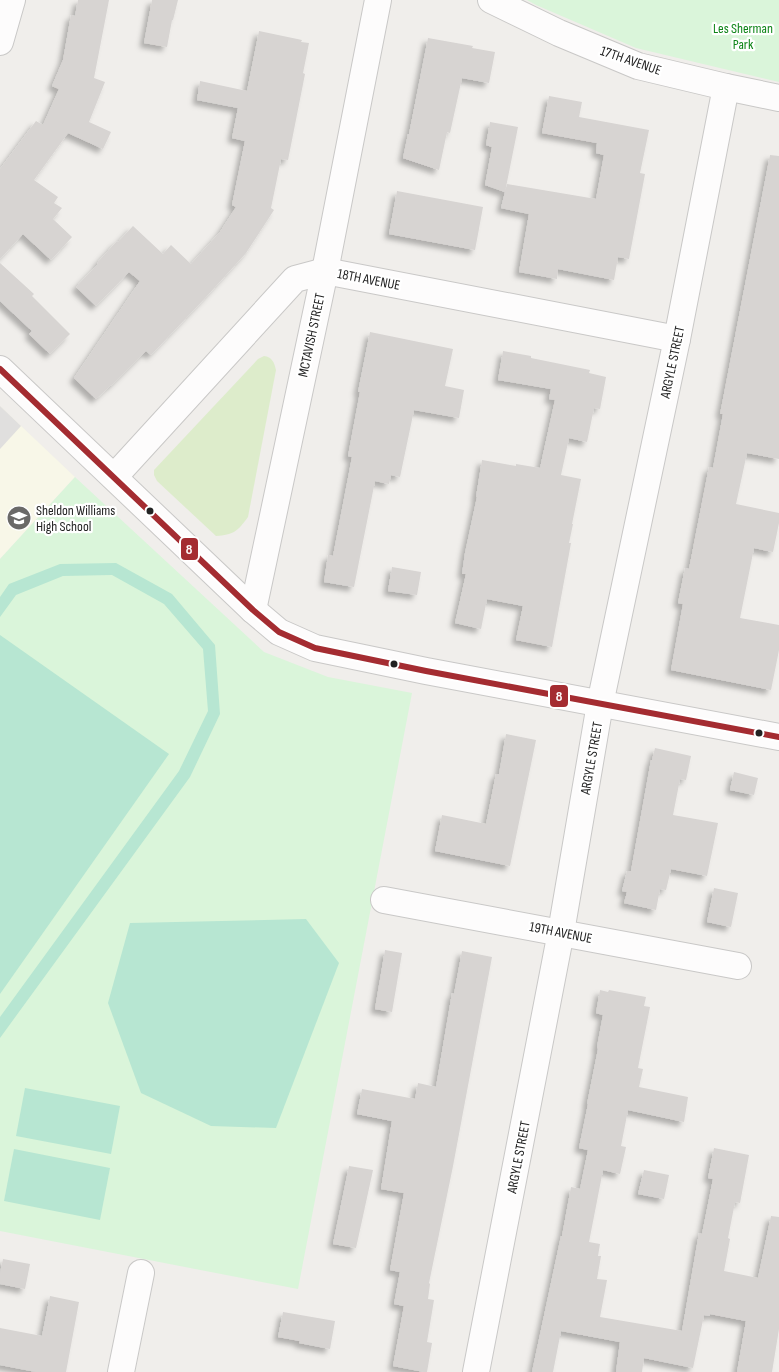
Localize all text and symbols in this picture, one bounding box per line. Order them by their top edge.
park label: Les Sherman Park [713,20,773,53]
street label: 17TH AVENUE [598,42,664,79]
street label: 18TH AVENUE [336,265,402,294]
street label: MCTAVISH STREET [294,291,329,379]
street label: ARGYLE STREET [656,324,689,401]
place label: Sheldon Williams High School [36,502,115,535]
school or university icon: Sheldon Williams High School [6,505,32,531]
unlabelled marker [145,506,155,516]
line badge: 8 [180,537,199,561]
text: 8 [186,541,193,558]
unlabelled marker [389,659,399,669]
line badge: 8 [549,684,569,708]
text: 8 [556,688,563,705]
street label: ARGYLE STREET [577,720,606,797]
unlabelled marker [754,728,764,738]
street label: 19TH AVENUE [528,918,594,947]
street label: ARGYLE STREET [503,1119,534,1196]

